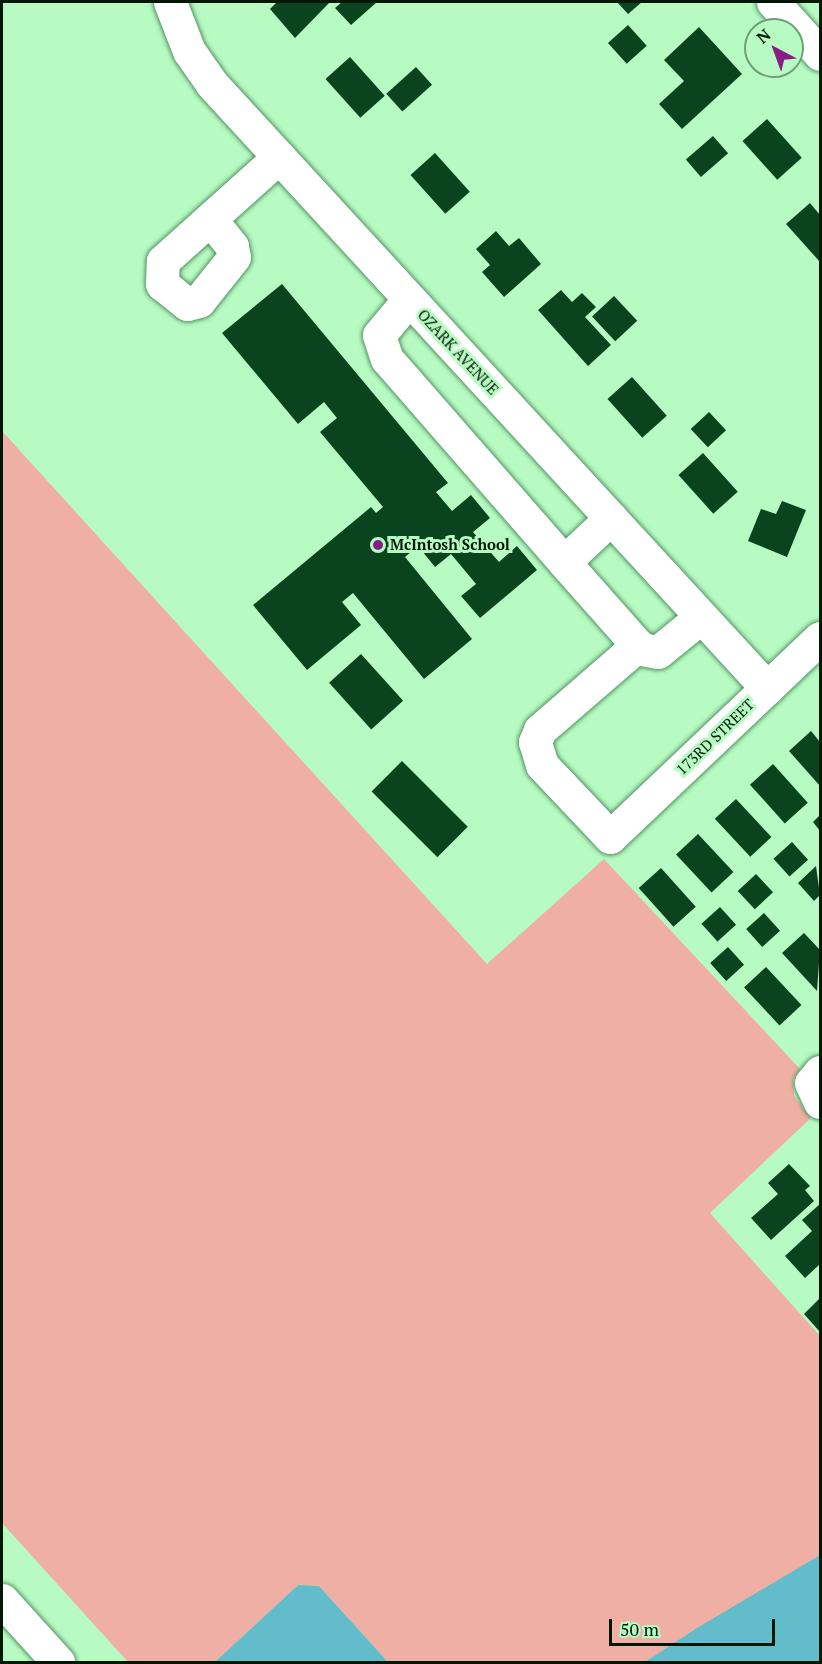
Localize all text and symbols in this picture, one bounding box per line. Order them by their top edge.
north arrow [744,18,804,78]
text: N [752,24,775,48]
street label: OZARK AVENUE [414,306,502,398]
place label: McIntosh School [390,536,510,554]
marker: McIntosh School [371,538,385,552]
street label: 173RD STREET [672,695,758,779]
scale bar [612,1607,778,1645]
text: 50 m [620,1617,659,1641]

